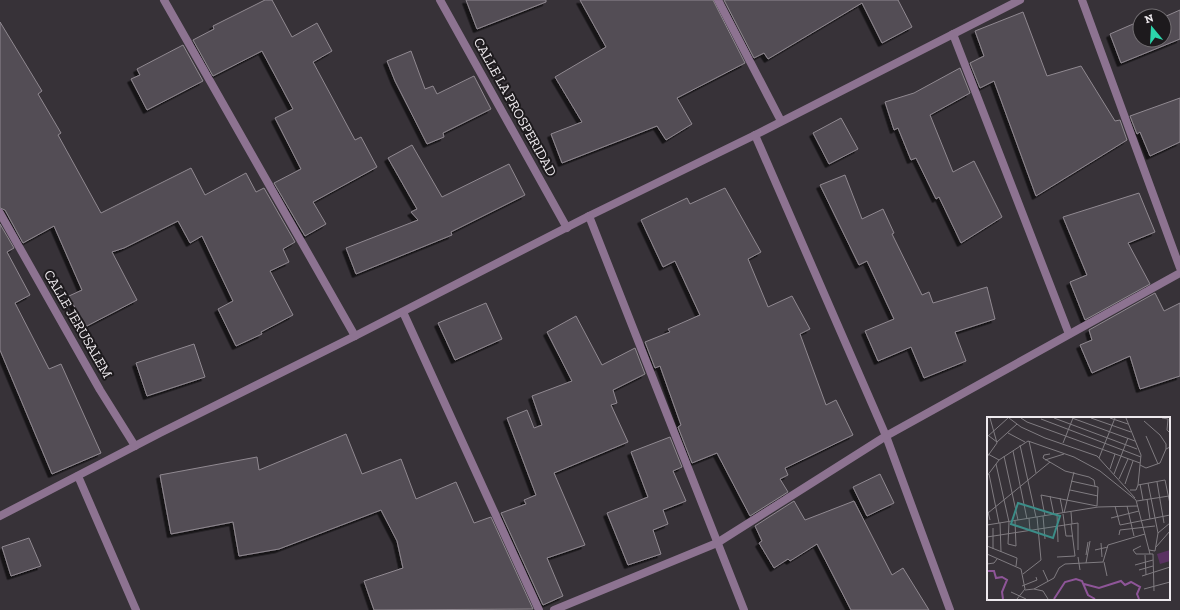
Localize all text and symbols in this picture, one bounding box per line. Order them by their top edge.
north arrow [1132,8,1172,48]
text: N [1143,11,1156,26]
street label: CALLE LA PROSPERIDAD [470,35,560,179]
street label: CALLE JERUSALEM [40,267,116,381]
inset map [987,417,1170,600]

